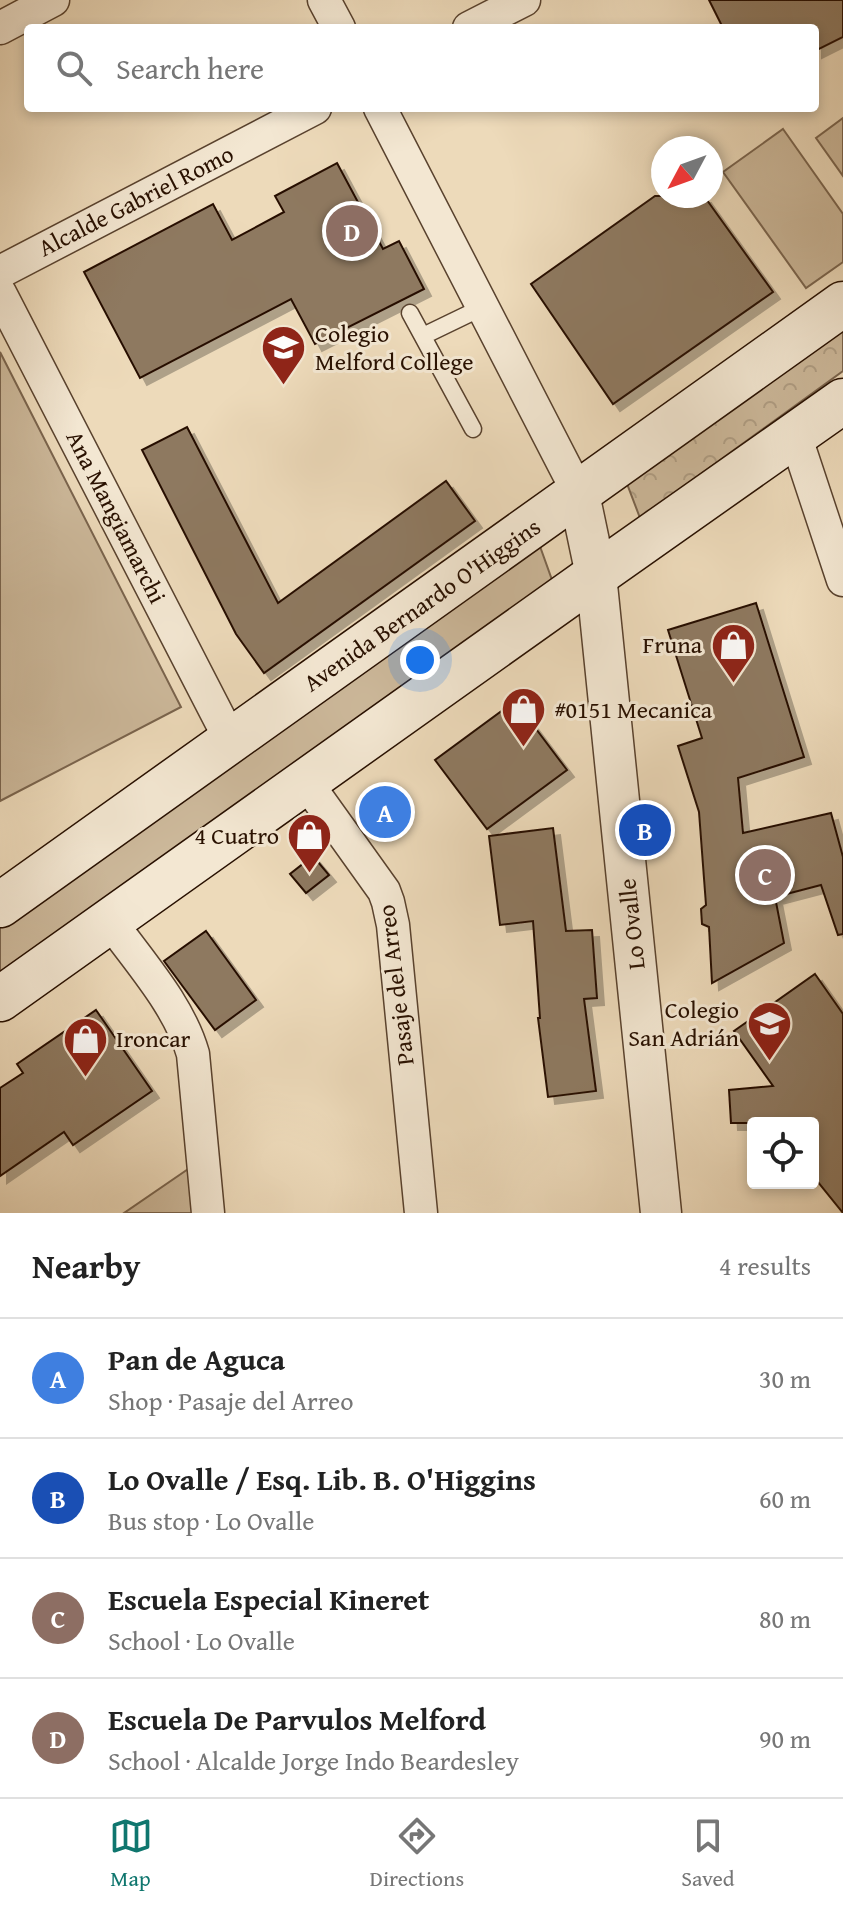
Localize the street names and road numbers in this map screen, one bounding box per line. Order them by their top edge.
street label: Alcalde Gabriel Romo [32,136,240,265]
street label: Ana Mangiamarchi [58,424,175,610]
street label: Avenida Bernardo O'Higgins [296,509,547,700]
street label: Lo Ovalle [609,877,654,971]
street label: Pasaje del Arreo [368,903,423,1067]

